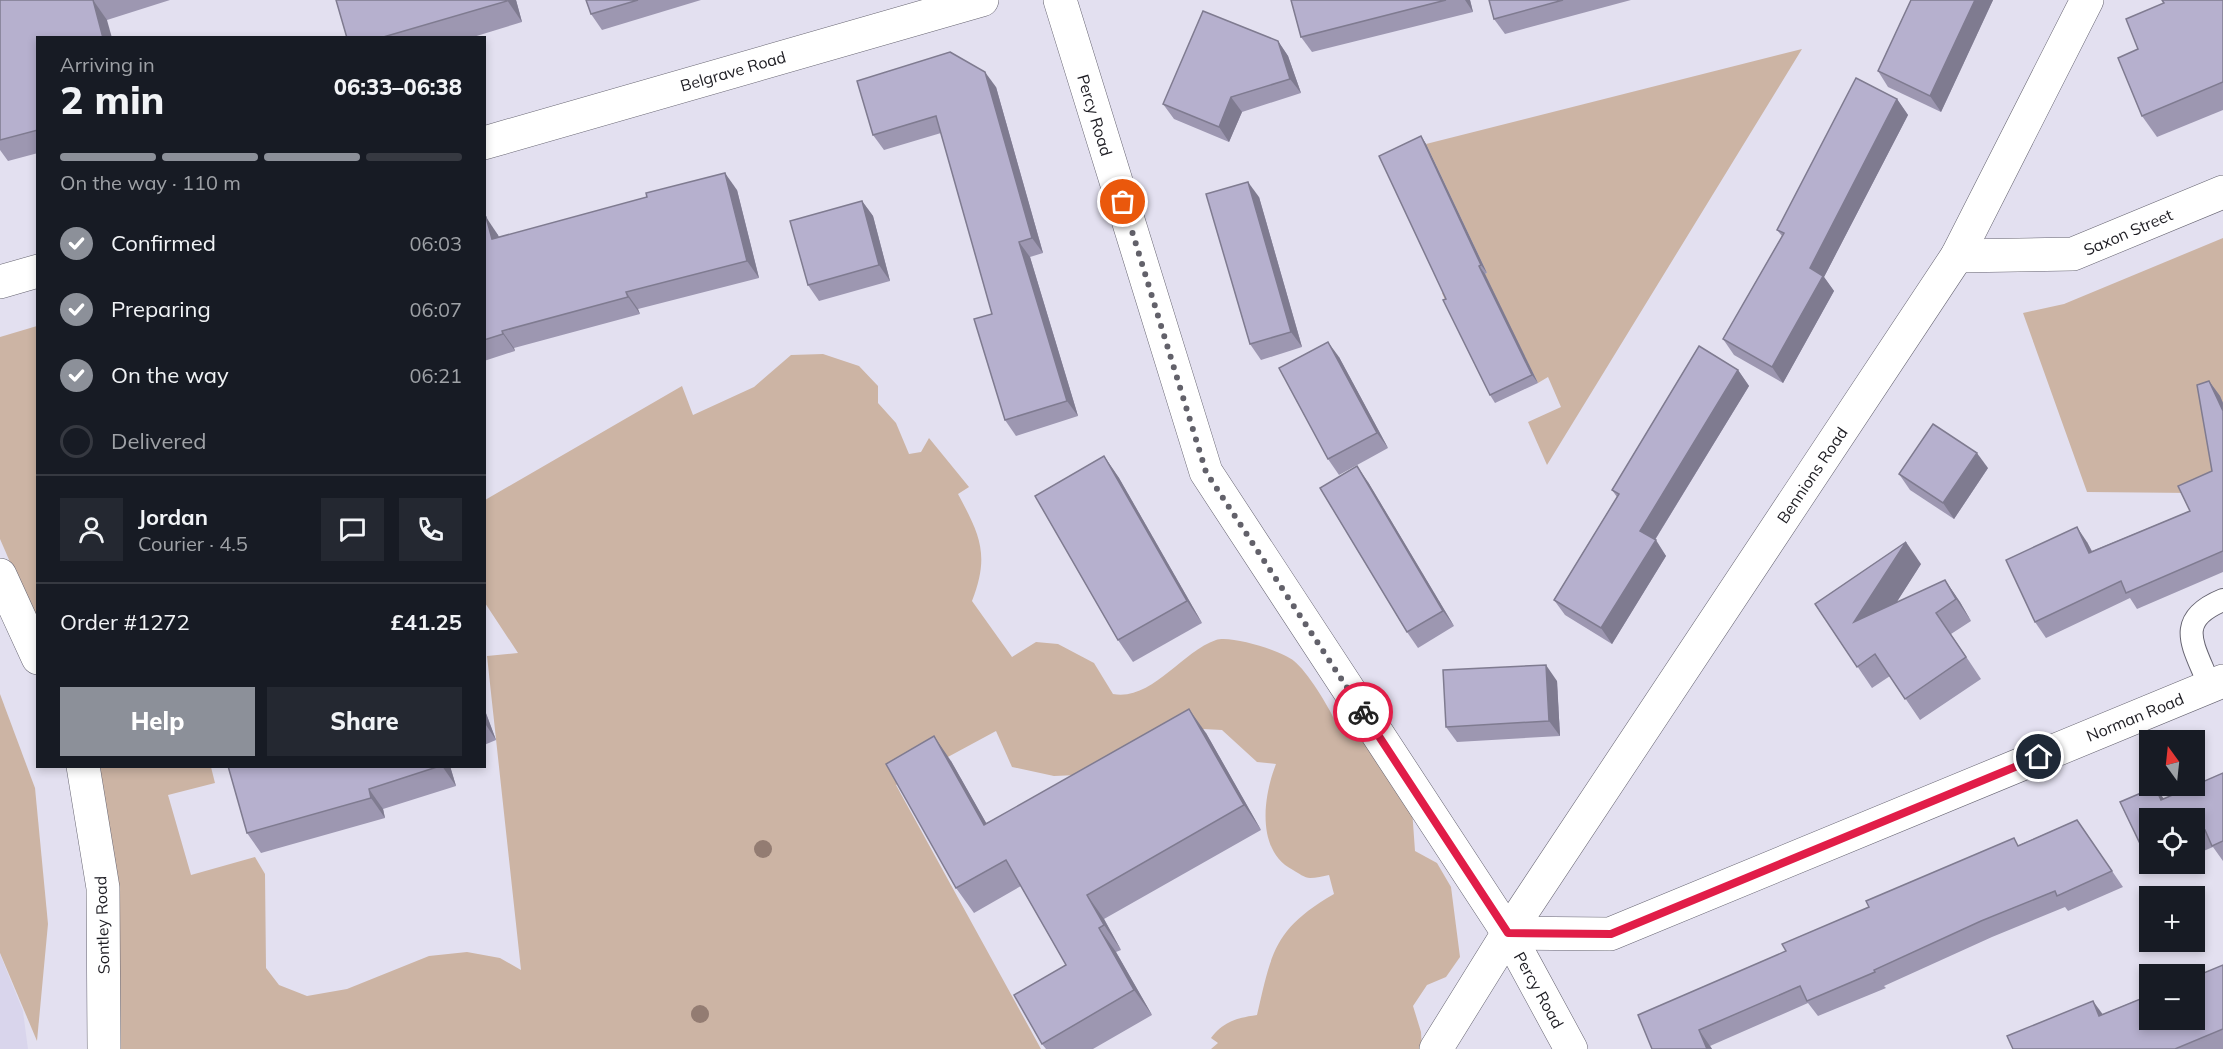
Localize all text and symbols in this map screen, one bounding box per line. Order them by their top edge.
street label: Belgrave Road [678,46,788,96]
text: Arriving in [60,52,155,77]
street label: Percy Road [1073,72,1117,158]
text: 06:33–06:38 [334,73,462,101]
text: 2 min [60,75,165,124]
text: On the way · 110 m [60,170,241,195]
pin [1097,176,1148,227]
icon: bag [1106,185,1139,218]
street label: Saxon Street [2080,204,2176,260]
icon: check [60,227,93,260]
text: Confirmed [111,229,216,257]
text: 06:03 [409,231,462,256]
icon: check [60,293,93,326]
text: Preparing [111,295,211,323]
text: 06:07 [409,297,462,322]
icon: check [60,359,93,392]
text: On the way [111,361,229,389]
text: 06:21 [409,363,462,388]
street label: Bennions Road [1772,423,1852,527]
text: Delivered [111,427,206,455]
button: person [60,498,123,561]
button: chat [321,498,384,561]
button: phone [399,498,462,561]
text: Jordan [138,503,208,531]
text: Courier · 4.5 [138,531,248,556]
text: Order #1272 [60,608,190,636]
text: £41.25 [391,608,462,636]
courier [1333,682,1393,742]
button: Help [60,687,255,756]
button: Share [267,687,462,756]
street label: Norman Road [2083,688,2187,746]
icon: bike [1347,696,1380,729]
north arrow [2139,730,2205,796]
map controls [2139,730,2205,1030]
pin [2013,731,2064,782]
icon: home [2022,740,2055,773]
button: locate [2139,808,2205,874]
street label: Sontley Road [90,875,114,975]
button: + [2139,886,2205,952]
street label: Percy Road [1510,948,1568,1032]
button: − [2139,964,2205,1030]

